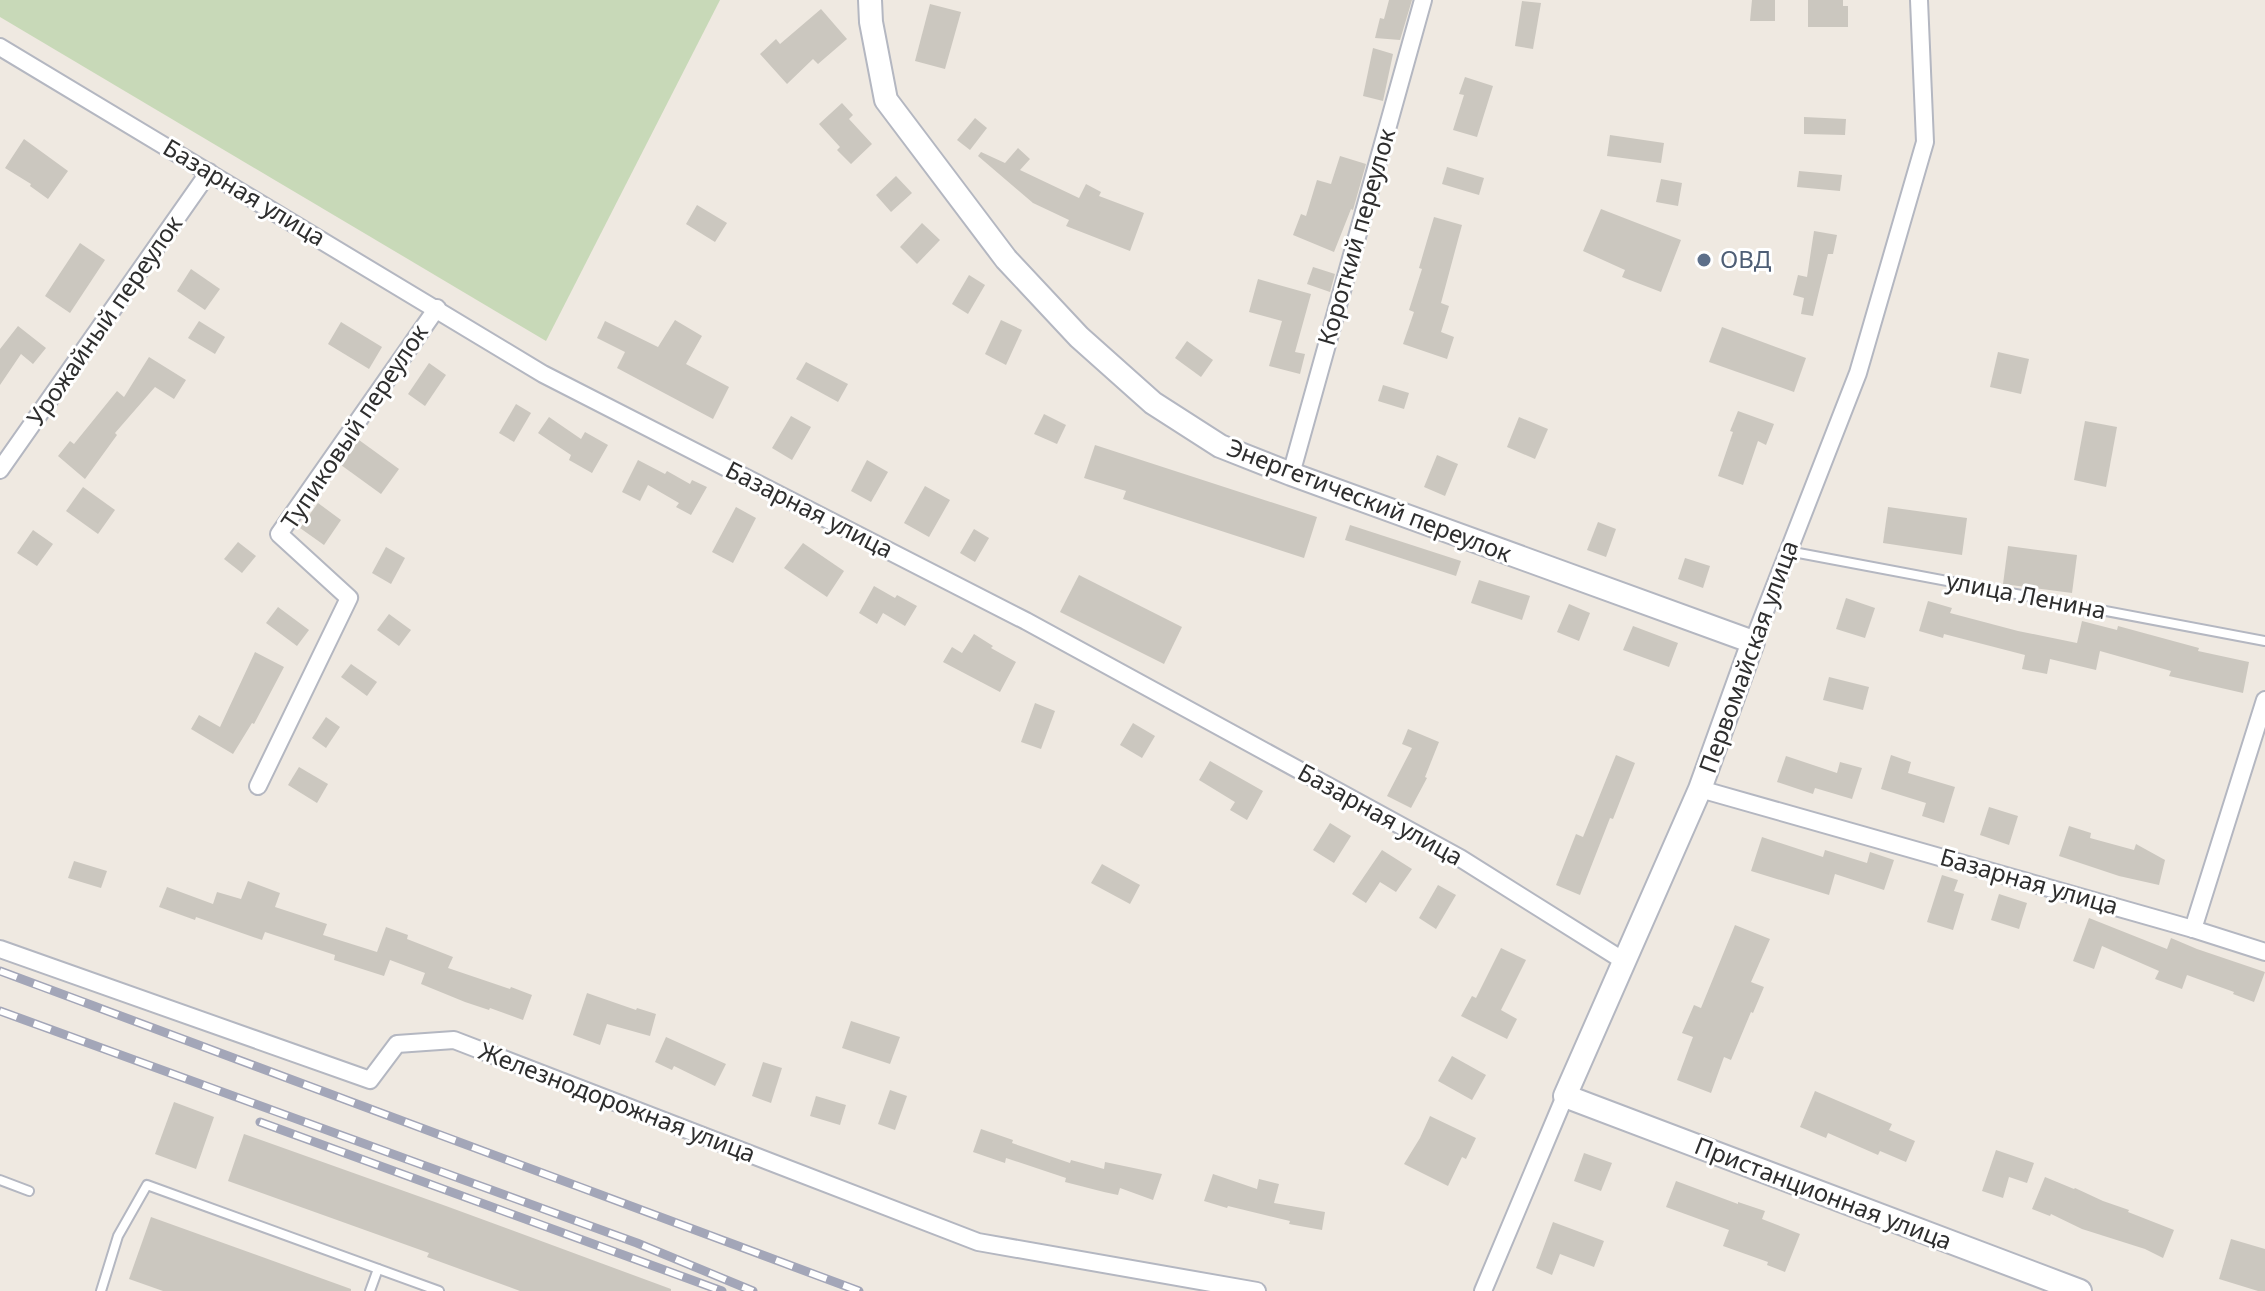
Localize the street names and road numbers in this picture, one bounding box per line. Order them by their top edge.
street label: Короткий переулок [1309,124,1402,349]
street label: Базарная улица [157,130,332,253]
street label: Урожайный переулок [19,208,189,432]
street label: Тупиковый переулок [273,317,435,535]
street label: Энергетический переулок [1222,430,1517,569]
street label: Базарная улица [720,452,899,565]
street label: Первомайская улица [1690,536,1805,777]
street label: улица Ленина [1944,563,2109,626]
street label: Базарная улица [1292,755,1469,873]
street label: Базарная улица [1936,839,2122,922]
street label: Железнодорожная улица [474,1034,761,1170]
street label: Пристанционная улица [1690,1128,1957,1257]

